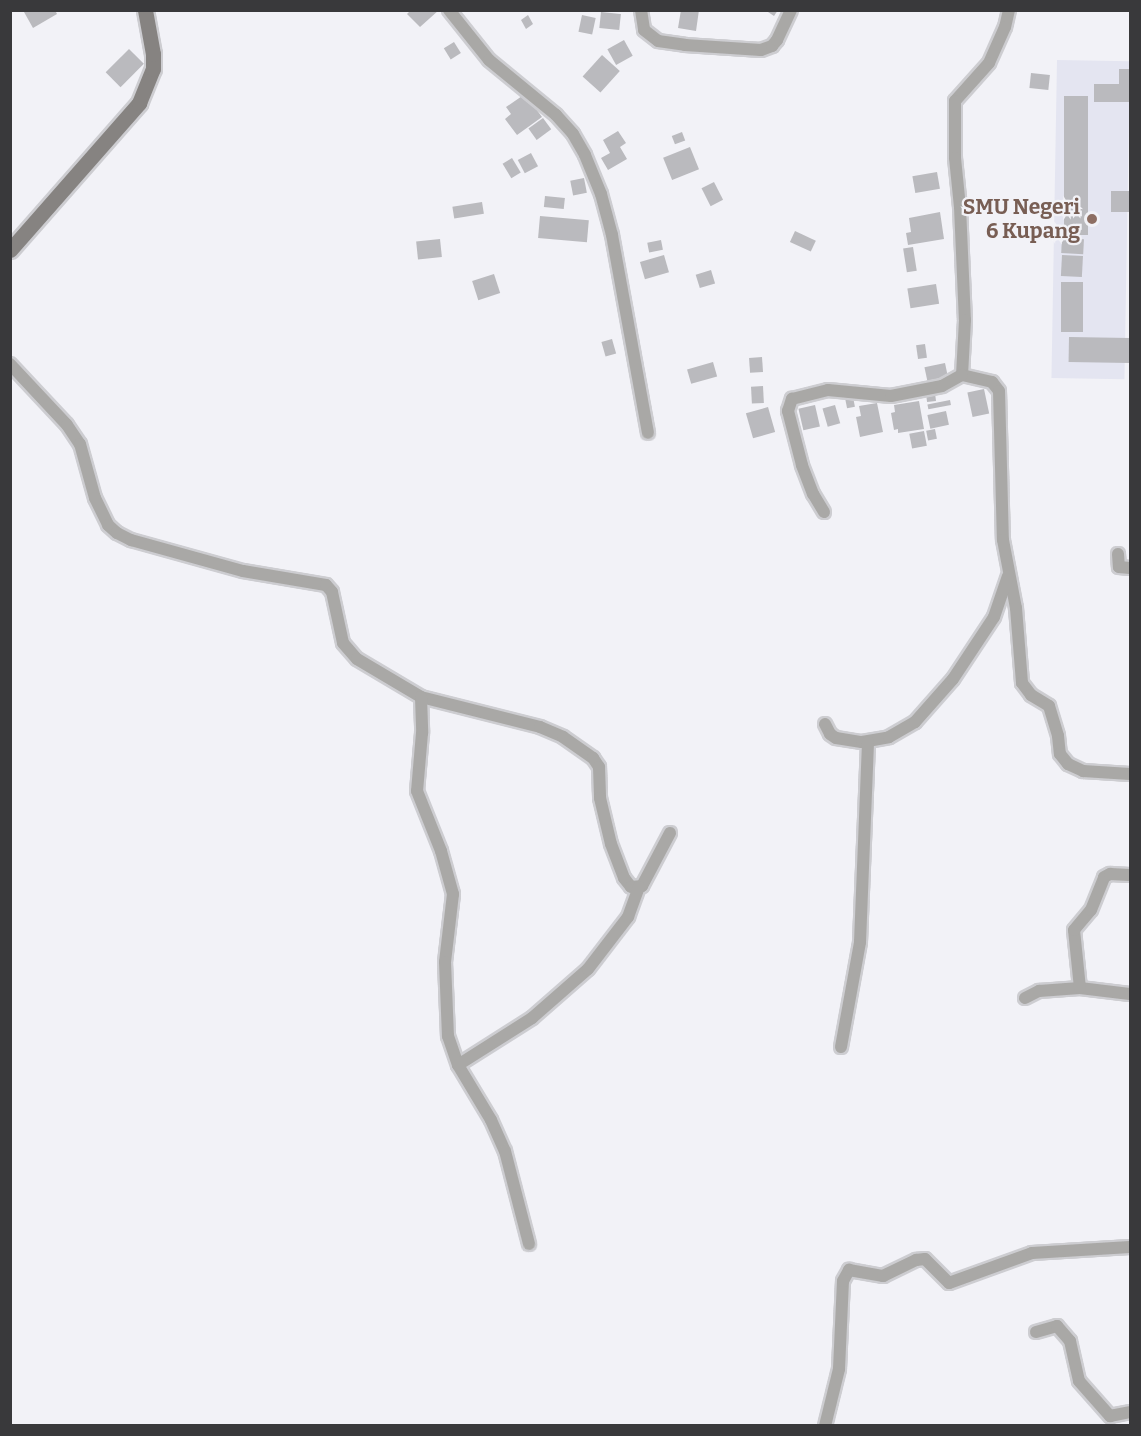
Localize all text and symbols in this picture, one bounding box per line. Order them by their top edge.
place label: SMU Negeri 6 Kupang [963,194,1080,244]
marker: SMU Negeri 6 Kupang [1085,212,1099,226]

